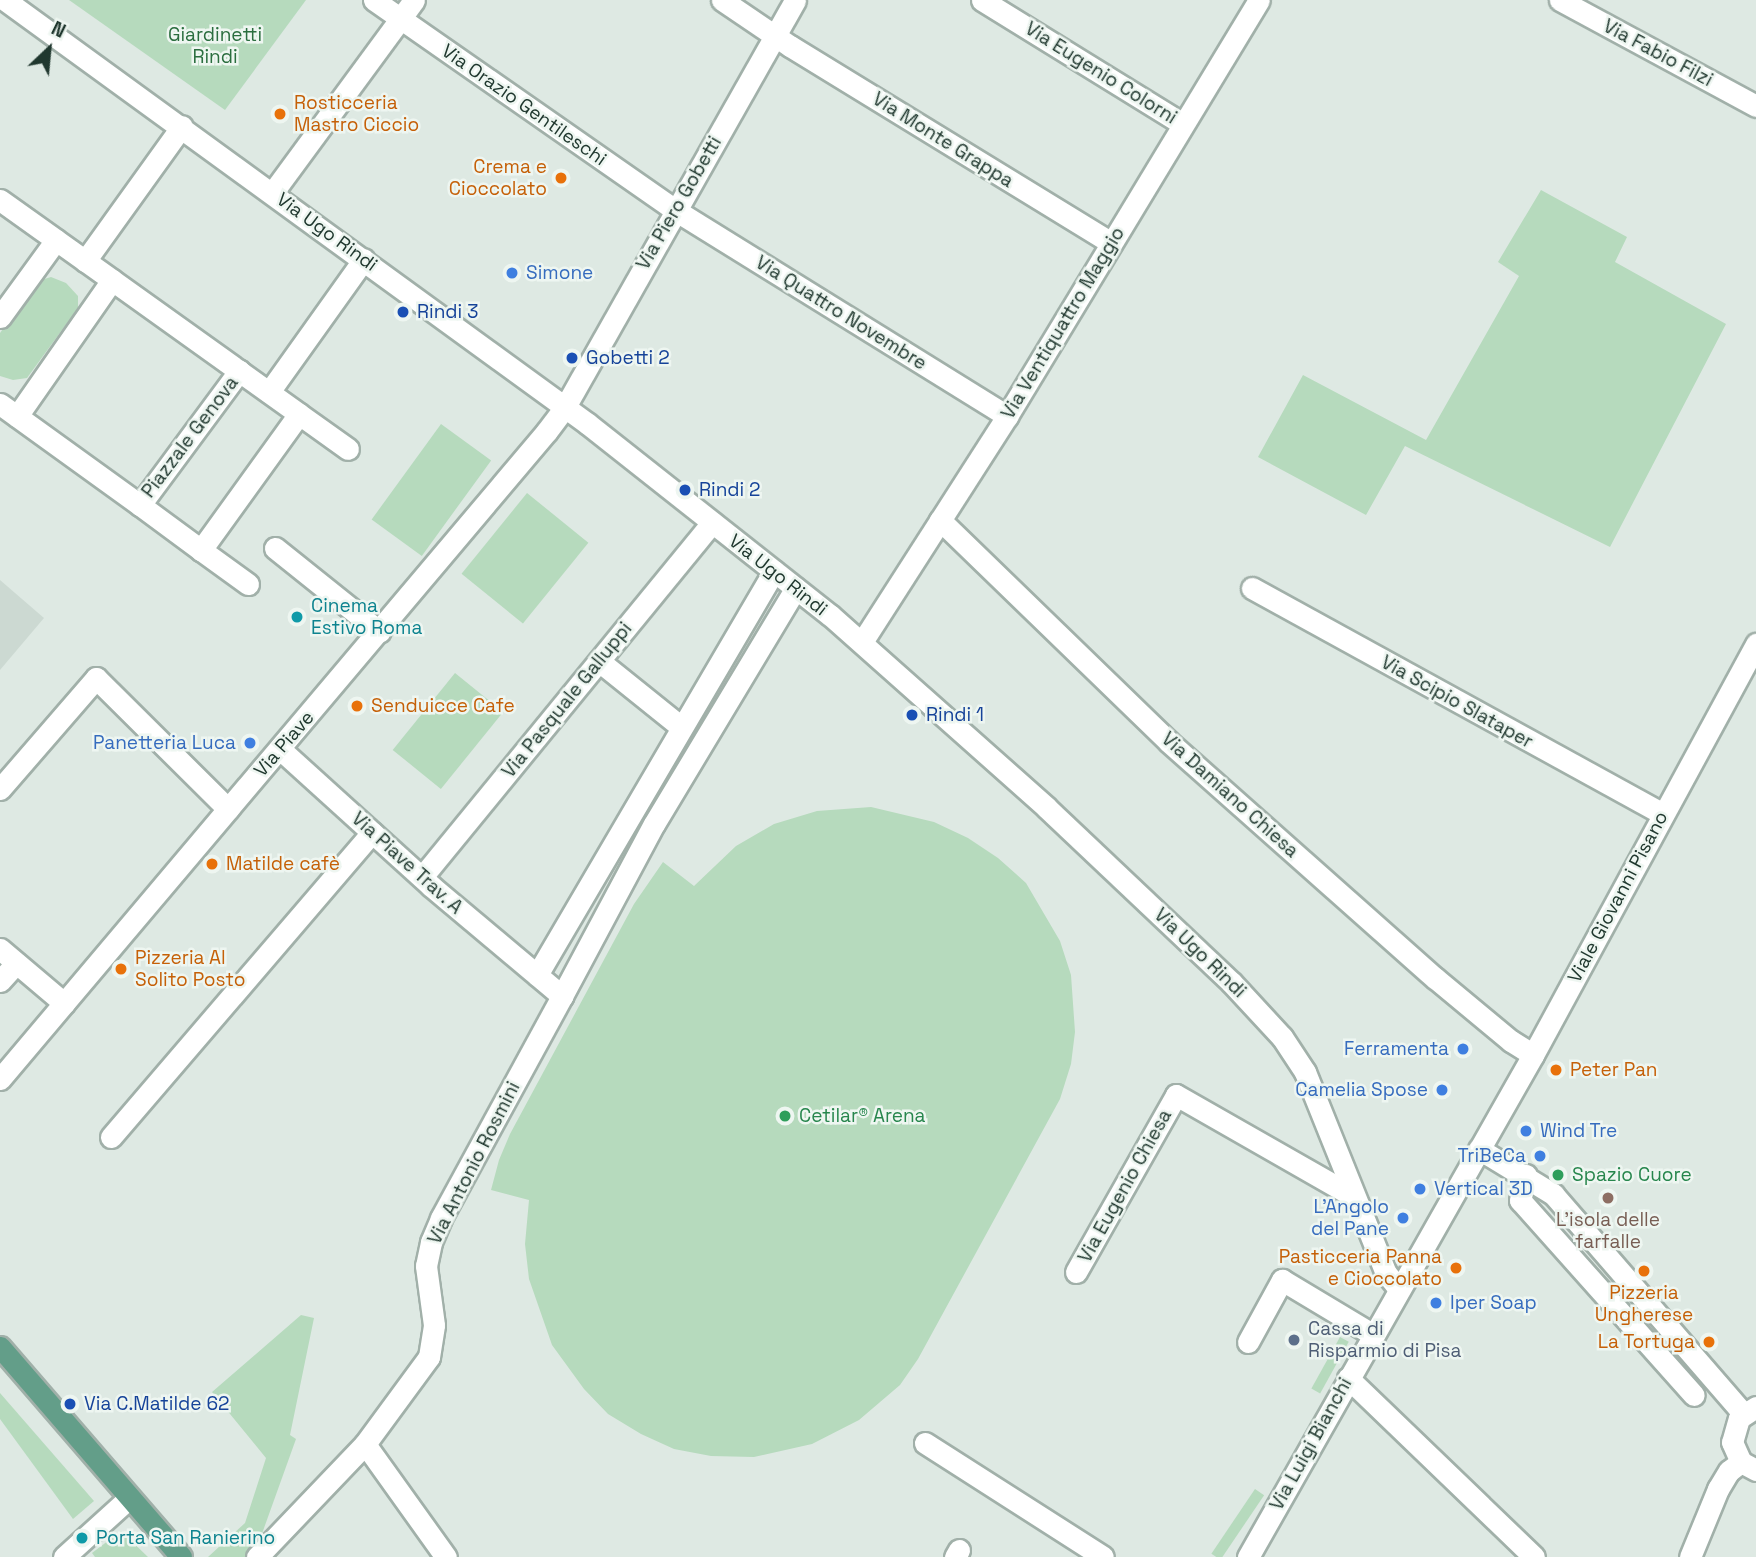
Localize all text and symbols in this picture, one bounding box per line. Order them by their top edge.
north arrow [14,14,84,84]
street label: Via Fabio Filzi [1599,15,1717,91]
text: N [47,16,70,44]
street label: Via Eugenio Colorni [1021,17,1181,129]
park label: Giardinetti Rindi [168,24,262,68]
street label: Via Orazio Gentileschi [437,39,611,171]
street label: Via Monte Grappa [868,87,1018,193]
place label: Rosticceria Mastro Ciccio [294,92,419,136]
marker: Rosticceria Mastro Ciccio [272,106,288,122]
street label: Via Piero Gobetti [632,132,726,274]
place label: Crema e Cioccolato [449,156,547,200]
marker: Crema e Cioccolato [553,170,569,186]
street label: Via Ugo Rindi [272,188,382,276]
street label: Via Ventiquattro Maggio [996,223,1130,423]
street label: Via Quattro Novembre [751,251,931,375]
place label: Simone [526,262,593,284]
marker: Simone [504,265,520,281]
place label: Rindi 3 [417,301,479,323]
marker: Rindi 3 [395,304,411,320]
place label: Gobetti 2 [586,347,670,369]
marker: Gobetti 2 [564,350,580,366]
street label: Piazzale Genova [137,372,243,502]
place label: Rindi 2 [699,479,761,501]
marker: Rindi 2 [677,482,693,498]
street label: Via Ugo Rindi [724,529,832,621]
place label: Cinema Estivo Roma [311,595,422,639]
marker: Cinema Estivo Roma [289,609,305,625]
street label: Via Pasquale Galluppi [497,618,637,782]
street label: Via Scipio Slataper [1377,651,1537,753]
place label: Senduicce Cafe [371,695,515,717]
marker: Senduicce Cafe [349,698,365,714]
place label: Rindi 1 [926,704,984,726]
street label: Via Piave [249,706,319,782]
marker: Rindi 1 [904,707,920,723]
street label: Via Damiano Chiesa [1157,727,1303,863]
place label: Panetteria Luca [93,732,236,754]
marker: Panetteria Luca [242,735,258,751]
street label: Via Piave Trav. A [346,807,468,919]
street label: Viale Giovanni Pisano [1563,807,1673,987]
place label: Matilde cafè [226,853,340,875]
marker: Matilde cafè [204,856,220,872]
street label: Via Ugo Rindi [1149,904,1251,1002]
place label: Pizzeria Al Solito Posto [135,947,246,991]
marker: Pizzeria Al Solito Posto [113,961,129,977]
place label: Ferramenta [1344,1038,1449,1060]
marker: Ferramenta [1455,1041,1471,1057]
place label: Peter Pan [1570,1059,1657,1081]
marker: Peter Pan [1548,1062,1564,1078]
street label: Via Antonio Rosmini [423,1078,525,1248]
place label: Camelia Spose [1295,1079,1428,1101]
marker: Camelia Spose [1434,1082,1450,1098]
place label: Cetilar® Arena [799,1105,926,1127]
street label: Via Eugenio Chiesa [1073,1105,1177,1267]
marker: Cetilar® Arena [777,1108,793,1124]
place label: Wind Tre [1540,1120,1618,1142]
marker: Wind Tre [1518,1123,1534,1139]
place label: TriBeCa [1458,1145,1526,1167]
marker: TriBeCa [1532,1148,1548,1164]
place label: Spazio Cuore [1572,1164,1692,1186]
marker: Spazio Cuore [1550,1167,1566,1183]
place label: Vertical 3D [1434,1178,1533,1200]
marker: Vertical 3D [1412,1181,1428,1197]
marker: L'isola delle farfalle [1600,1190,1616,1206]
place label: L'Angolo del Pane [1311,1196,1389,1240]
place label: L'isola delle farfalle [1556,1209,1660,1253]
marker: L'Angolo del Pane [1395,1210,1411,1226]
place label: Pasticceria Panna e Cioccolato [1279,1246,1442,1290]
marker: Pasticceria Panna e Cioccolato [1448,1260,1464,1276]
marker: Pizzeria Ungherese [1636,1263,1652,1279]
place label: Pizzeria Ungherese [1595,1282,1693,1326]
place label: Iper Soap [1450,1292,1537,1314]
marker: Iper Soap [1428,1295,1444,1311]
place label: Cassa di Risparmio di Pisa [1308,1318,1461,1362]
place label: La Tortuga [1597,1331,1695,1353]
marker: Cassa di Risparmio di Pisa [1286,1332,1302,1348]
marker: La Tortuga [1701,1334,1717,1350]
street label: Via Luigi Bianchi [1265,1374,1357,1514]
place label: Via C.Matilde 62 [84,1393,229,1415]
marker: Via C.Matilde 62 [62,1396,78,1412]
place label: Porta San Ranierino [96,1527,275,1549]
marker: Porta San Ranierino [74,1530,90,1546]

